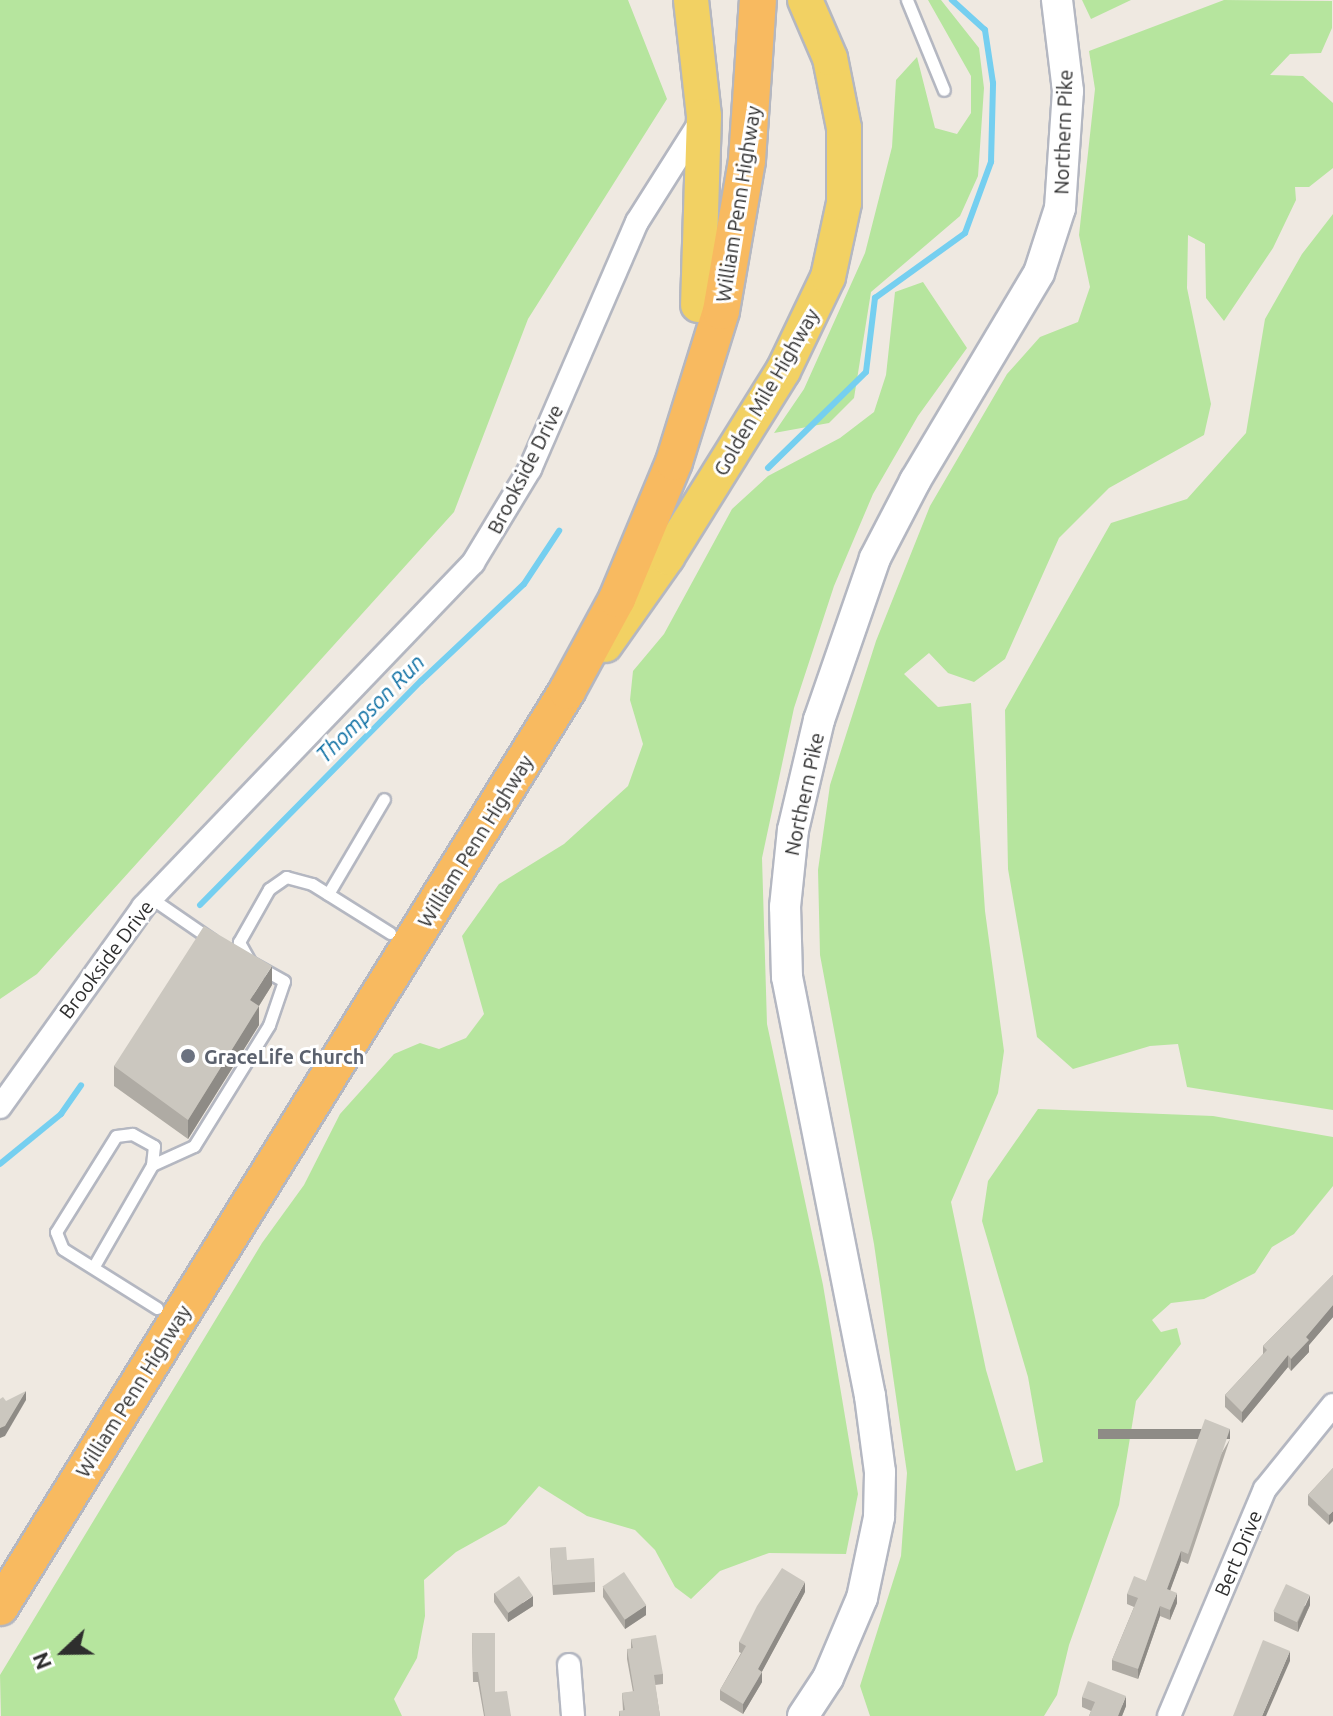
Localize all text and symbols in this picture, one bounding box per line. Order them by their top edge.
street label: Northern Pike [1049,69,1077,195]
street label: William Penn Highway [711,104,765,304]
street label: Golden Mile Highway [708,304,824,480]
street label: Brookside Drive [482,400,568,538]
water label: Thompson Run [310,648,430,768]
street label: Northern Pike [779,730,829,858]
street label: William Penn Highway [412,751,538,931]
street label: Brookside Drive [54,895,158,1023]
place label: GraceLife Church [204,1044,364,1068]
marker: GraceLife Church [179,1047,197,1065]
street label: William Penn Highway [70,1301,196,1481]
street label: Bert Drive [1209,1506,1267,1600]
north arrow [24,1612,104,1692]
text: N [27,1649,56,1673]

